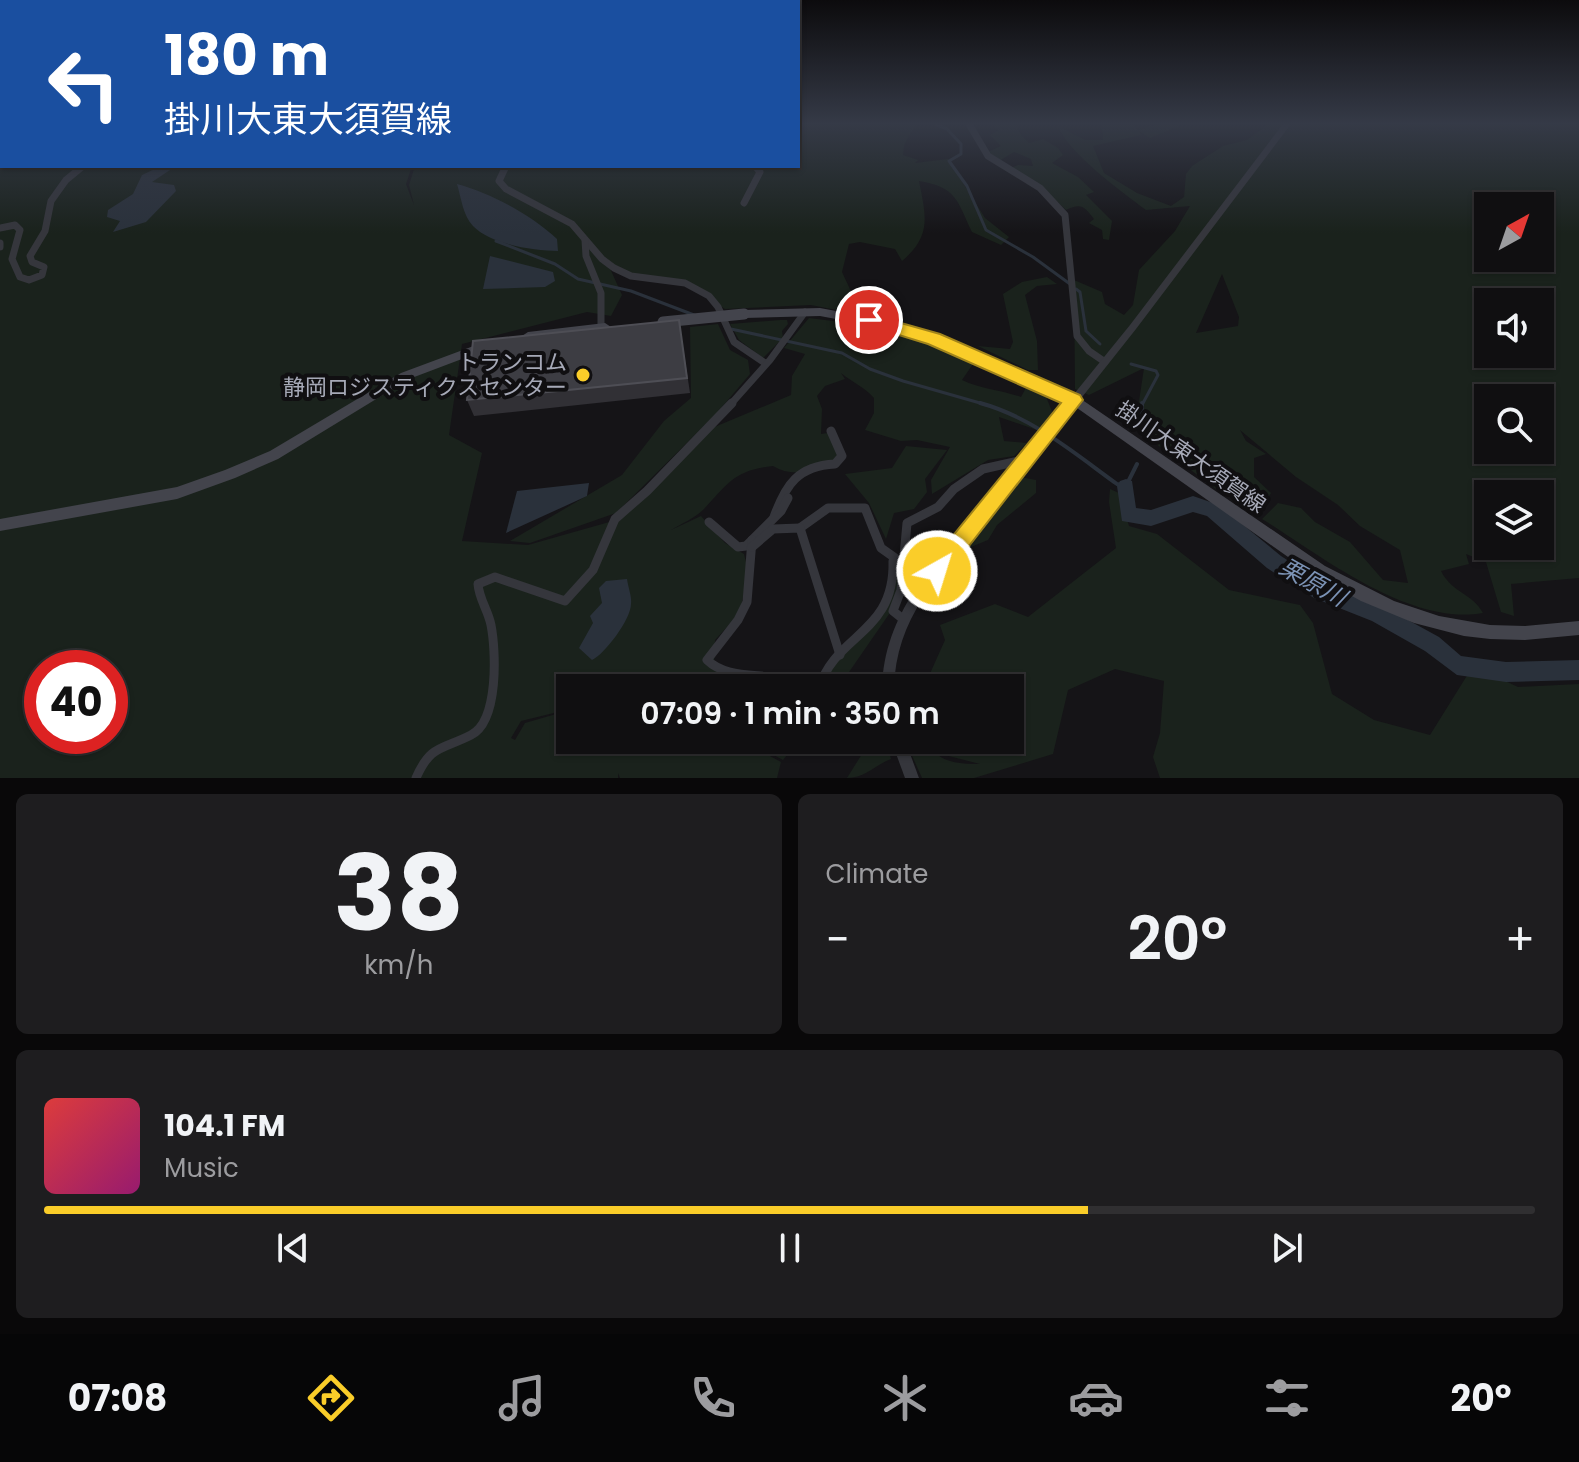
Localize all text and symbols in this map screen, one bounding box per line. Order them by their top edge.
text: 180 m [164,16,329,95]
icon: left [32,32,136,136]
text: 掛川大東大須賀線 [164,94,452,145]
north arrow [1474,192,1554,272]
map controls [1474,192,1554,560]
pin [835,286,903,354]
button: sound [1474,288,1554,368]
icon: arrive [847,298,891,342]
place label: トランコム 静岡ロジスティクスセンター [283,347,567,403]
marker: トランコム 静岡ロジスティクスセンター [574,366,592,384]
button: search [1474,384,1554,464]
street label: 掛川大東大須賀線 [1110,394,1272,520]
button: layers [1474,480,1554,560]
position arrow [895,529,979,613]
water label: 栗原川 [1274,550,1355,615]
speed limit sign: 40 [24,650,128,754]
text: 07:09 · 1 min · 350 m [640,692,940,735]
text: 38 [334,821,464,966]
text: Climate [826,856,928,892]
text: 20° [1127,897,1227,981]
text: − [826,909,850,970]
text: + [1505,909,1535,970]
text: km/h [364,947,433,983]
text: 104.1 FM [164,1104,285,1147]
text: Music [164,1150,239,1186]
icon: previous [271,1226,315,1270]
icon: pause [768,1226,812,1270]
icon: next [1265,1226,1309,1270]
icon: directions [303,1370,359,1426]
icon: music [494,1370,550,1426]
icon: phone [685,1370,741,1426]
icon: climate [877,1370,933,1426]
icon: car [1068,1370,1124,1426]
icon: filters [1259,1370,1315,1426]
text: 07:08 [68,1373,167,1424]
text: 20° [1451,1373,1511,1424]

